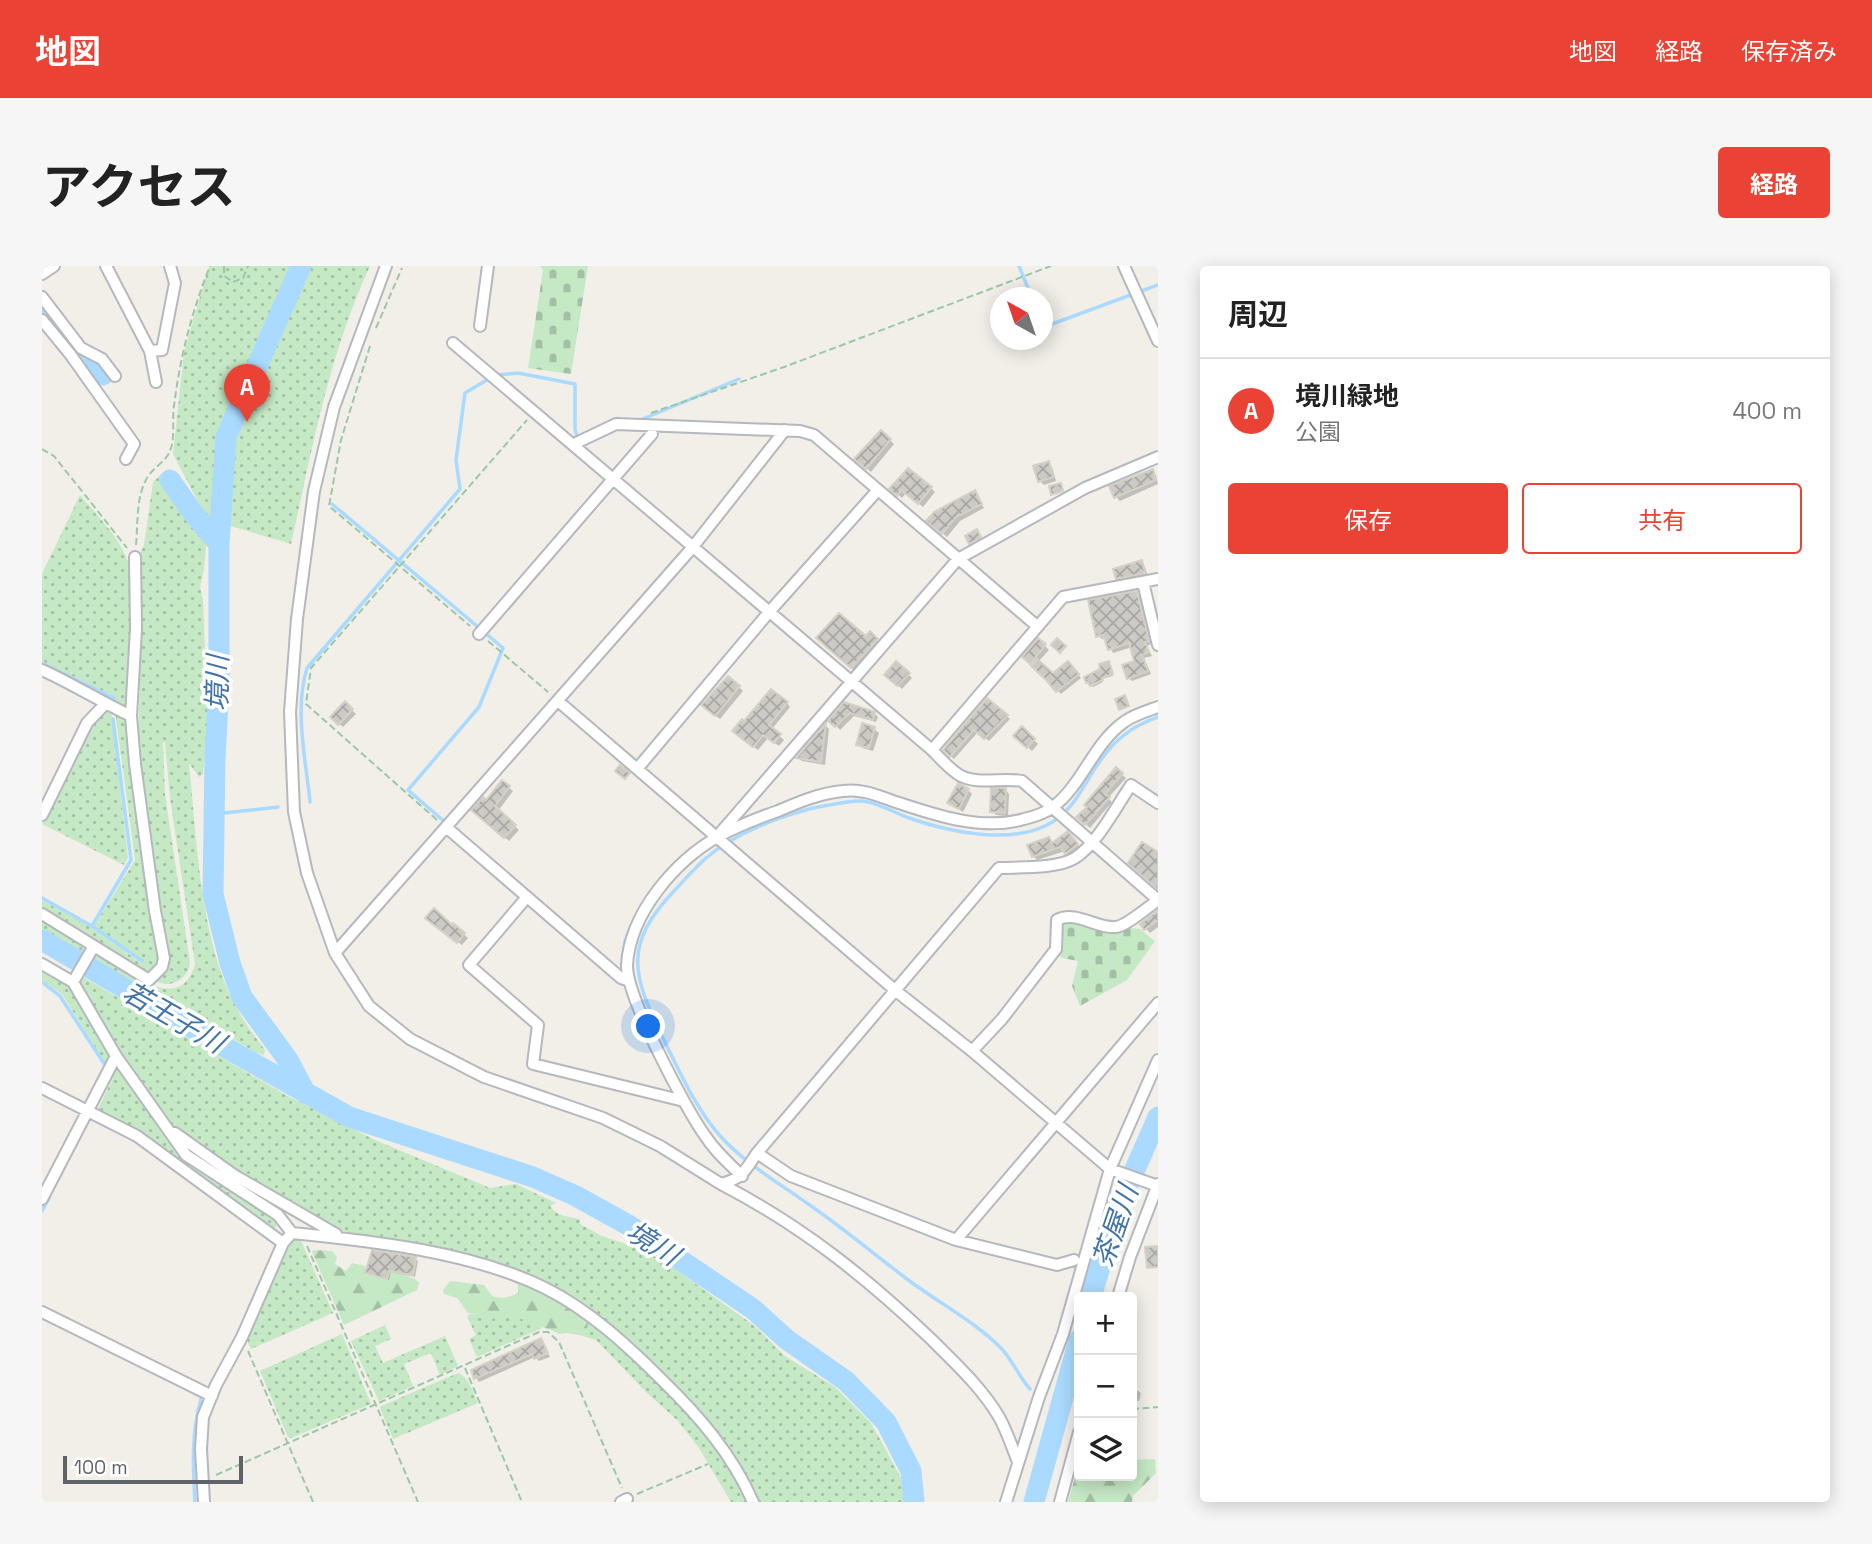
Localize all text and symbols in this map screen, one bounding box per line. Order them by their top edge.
text: 地図 [35,31,101,73]
text: 地図 [1569,36,1617,67]
text: 経路 [1655,36,1703,67]
text: 保存済み [1741,36,1837,67]
button: 経路 [1718,147,1830,218]
text: アクセス [42,156,236,218]
north arrow [990,287,1053,350]
text: 周辺 [1228,295,1288,334]
pin: A [224,364,270,422]
text: 境川緑地 [1295,379,1399,413]
text: A [1244,396,1258,426]
text: 400 m [1732,396,1802,426]
text: 公園 [1295,417,1341,447]
button: 保存 [1228,483,1508,554]
button: 共有 [1522,483,1802,554]
water label: 境川 [199,652,236,711]
water label: 若王子川 [116,973,234,1062]
your location [631,1009,665,1043]
water label: 茶屋川 [1084,1178,1147,1272]
water label: 境川 [620,1213,689,1275]
map controls [1074,1292,1137,1481]
button: + [1074,1292,1137,1355]
button: − [1074,1355,1137,1418]
button: layers [1074,1418,1137,1481]
scale bar [63,1453,243,1485]
text: 100 m [74,1455,128,1480]

